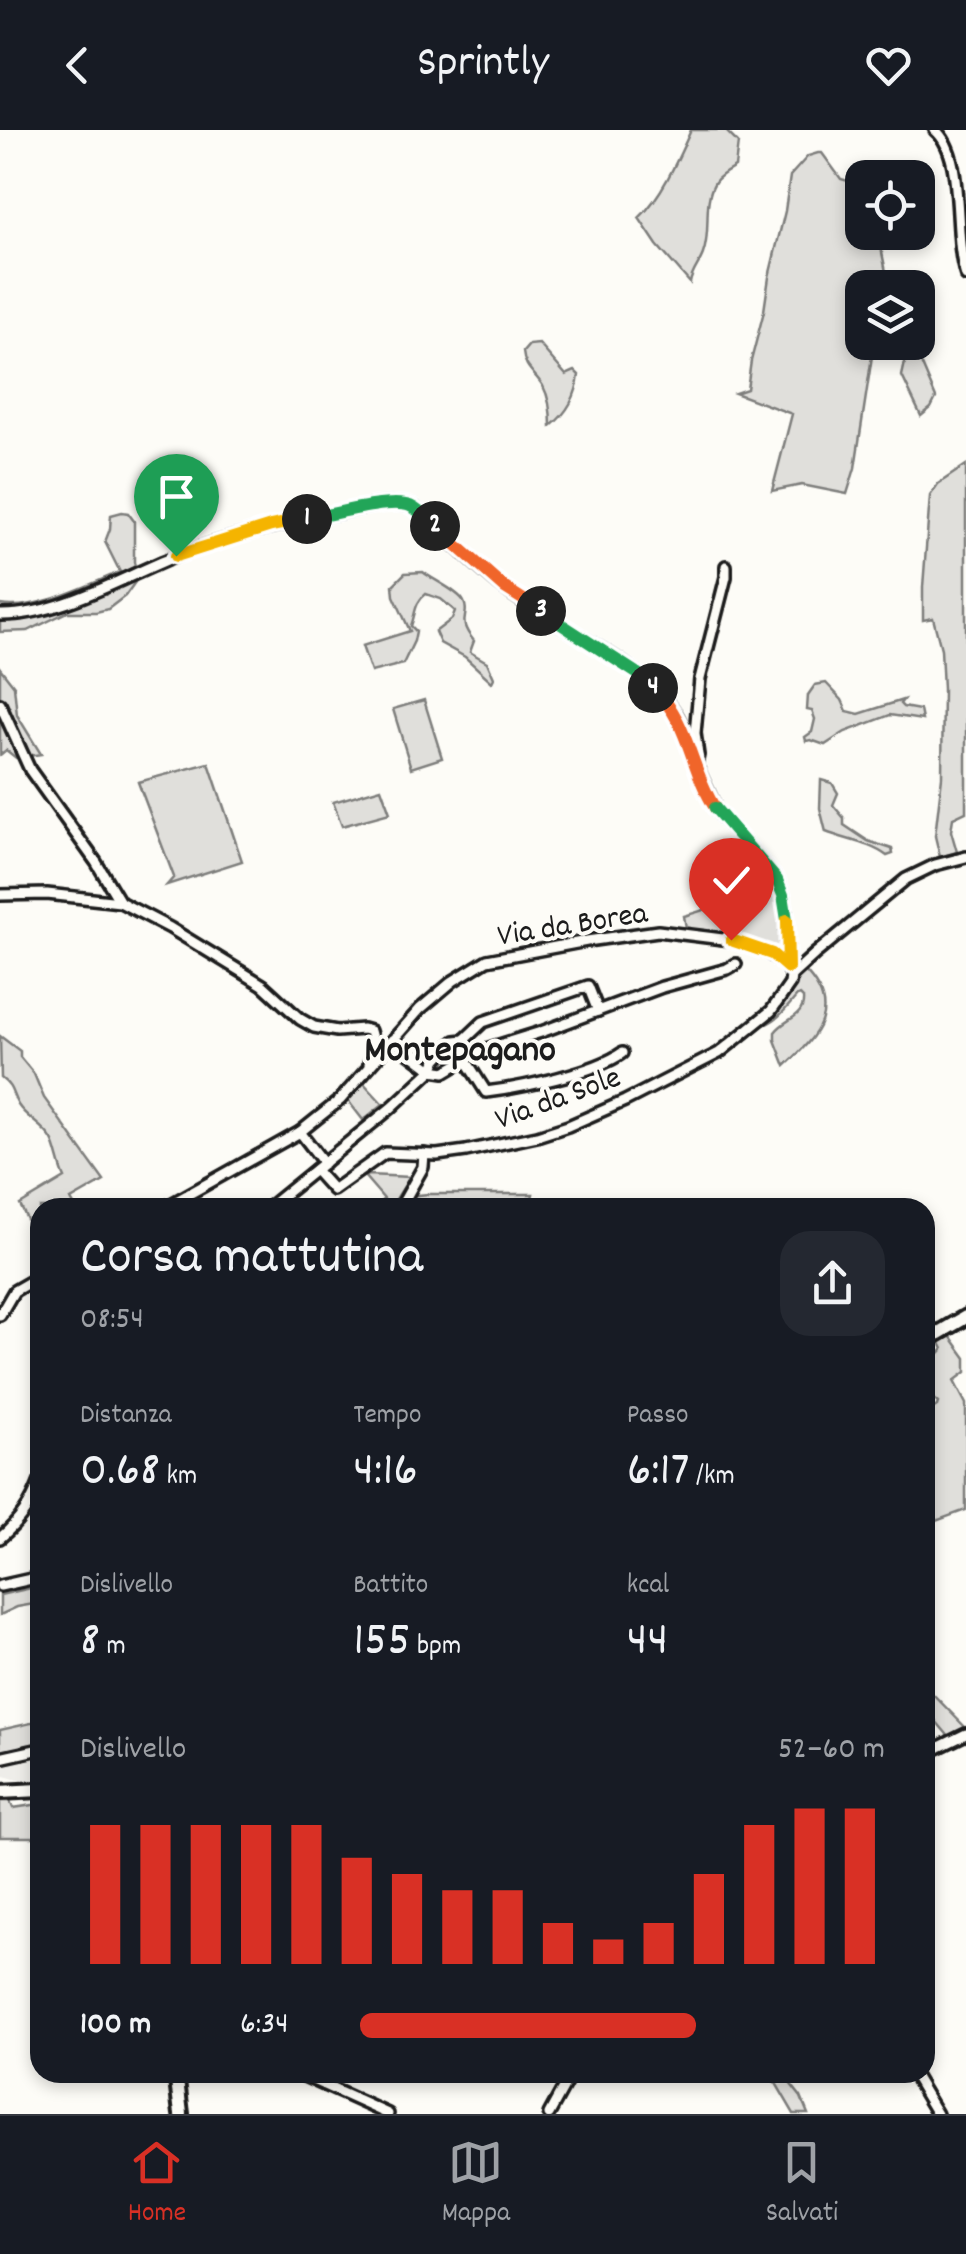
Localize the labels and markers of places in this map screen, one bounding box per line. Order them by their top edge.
pin [134,454,219,557]
pin: 1 [282,494,332,544]
pin: 2 [410,501,460,551]
pin: 3 [516,586,566,636]
pin: 4 [628,663,678,713]
pin [689,838,774,941]

